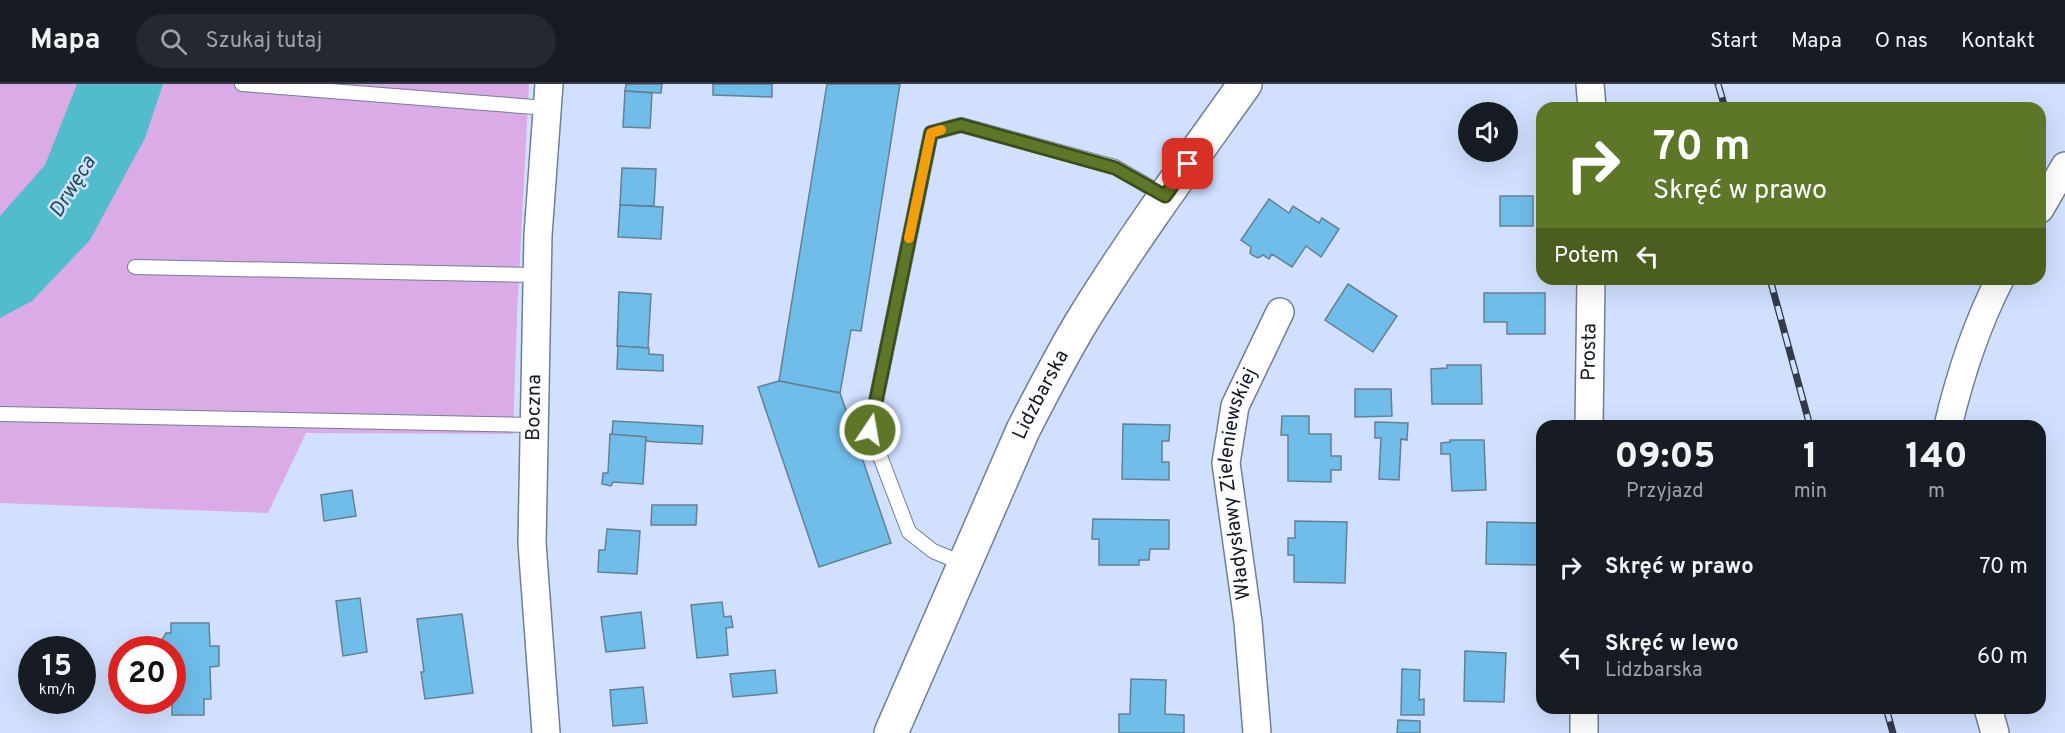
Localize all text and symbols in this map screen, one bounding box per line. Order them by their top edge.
search box [136,14,556,68]
text: Mapa [30,23,100,59]
icon: search [157,25,190,58]
text: Szukaj tutaj [205,28,322,55]
text: Start [1710,28,1758,55]
text: Mapa [1791,28,1842,55]
text: O nas [1875,28,1928,55]
text: Kontakt [1961,28,2035,55]
map controls [1458,102,1518,162]
button: sound [1458,102,1518,162]
text: 70 m [1653,122,1751,175]
icon: right [1554,126,1632,204]
pin [1162,138,1213,189]
icon: arrive [1171,147,1204,180]
water label: Drwęca [44,151,103,223]
text: Skręć w prawo [1653,174,1827,208]
icon: left [1631,240,1664,273]
text: Potem [1554,243,1619,270]
street label: Prosta [1577,323,1603,381]
street label: Lidzbarska [1007,346,1076,444]
street label: Władysławy Zieleniewskiej [1213,364,1264,601]
street label: Boczna [521,374,548,441]
position arrow [838,398,902,462]
text: 09:05 [1614,435,1715,481]
text: 1 [1803,435,1818,481]
text: 140 [1905,435,1968,481]
text: Przyjazd [1626,479,1704,505]
text: min [1794,479,1827,505]
text: m [1928,479,1945,505]
icon: right [1554,551,1587,584]
text: Skręć w prawo [1605,554,1754,581]
text: 70 m [1979,554,2028,581]
text: Skręć w lewo [1605,631,1739,658]
speed limit sign: 20 [108,636,186,714]
icon: left [1554,641,1587,674]
text: 60 m [1977,644,2028,671]
text: 15 [42,649,72,686]
text: Lidzbarska [1605,658,1703,684]
text: km/h [39,681,75,700]

